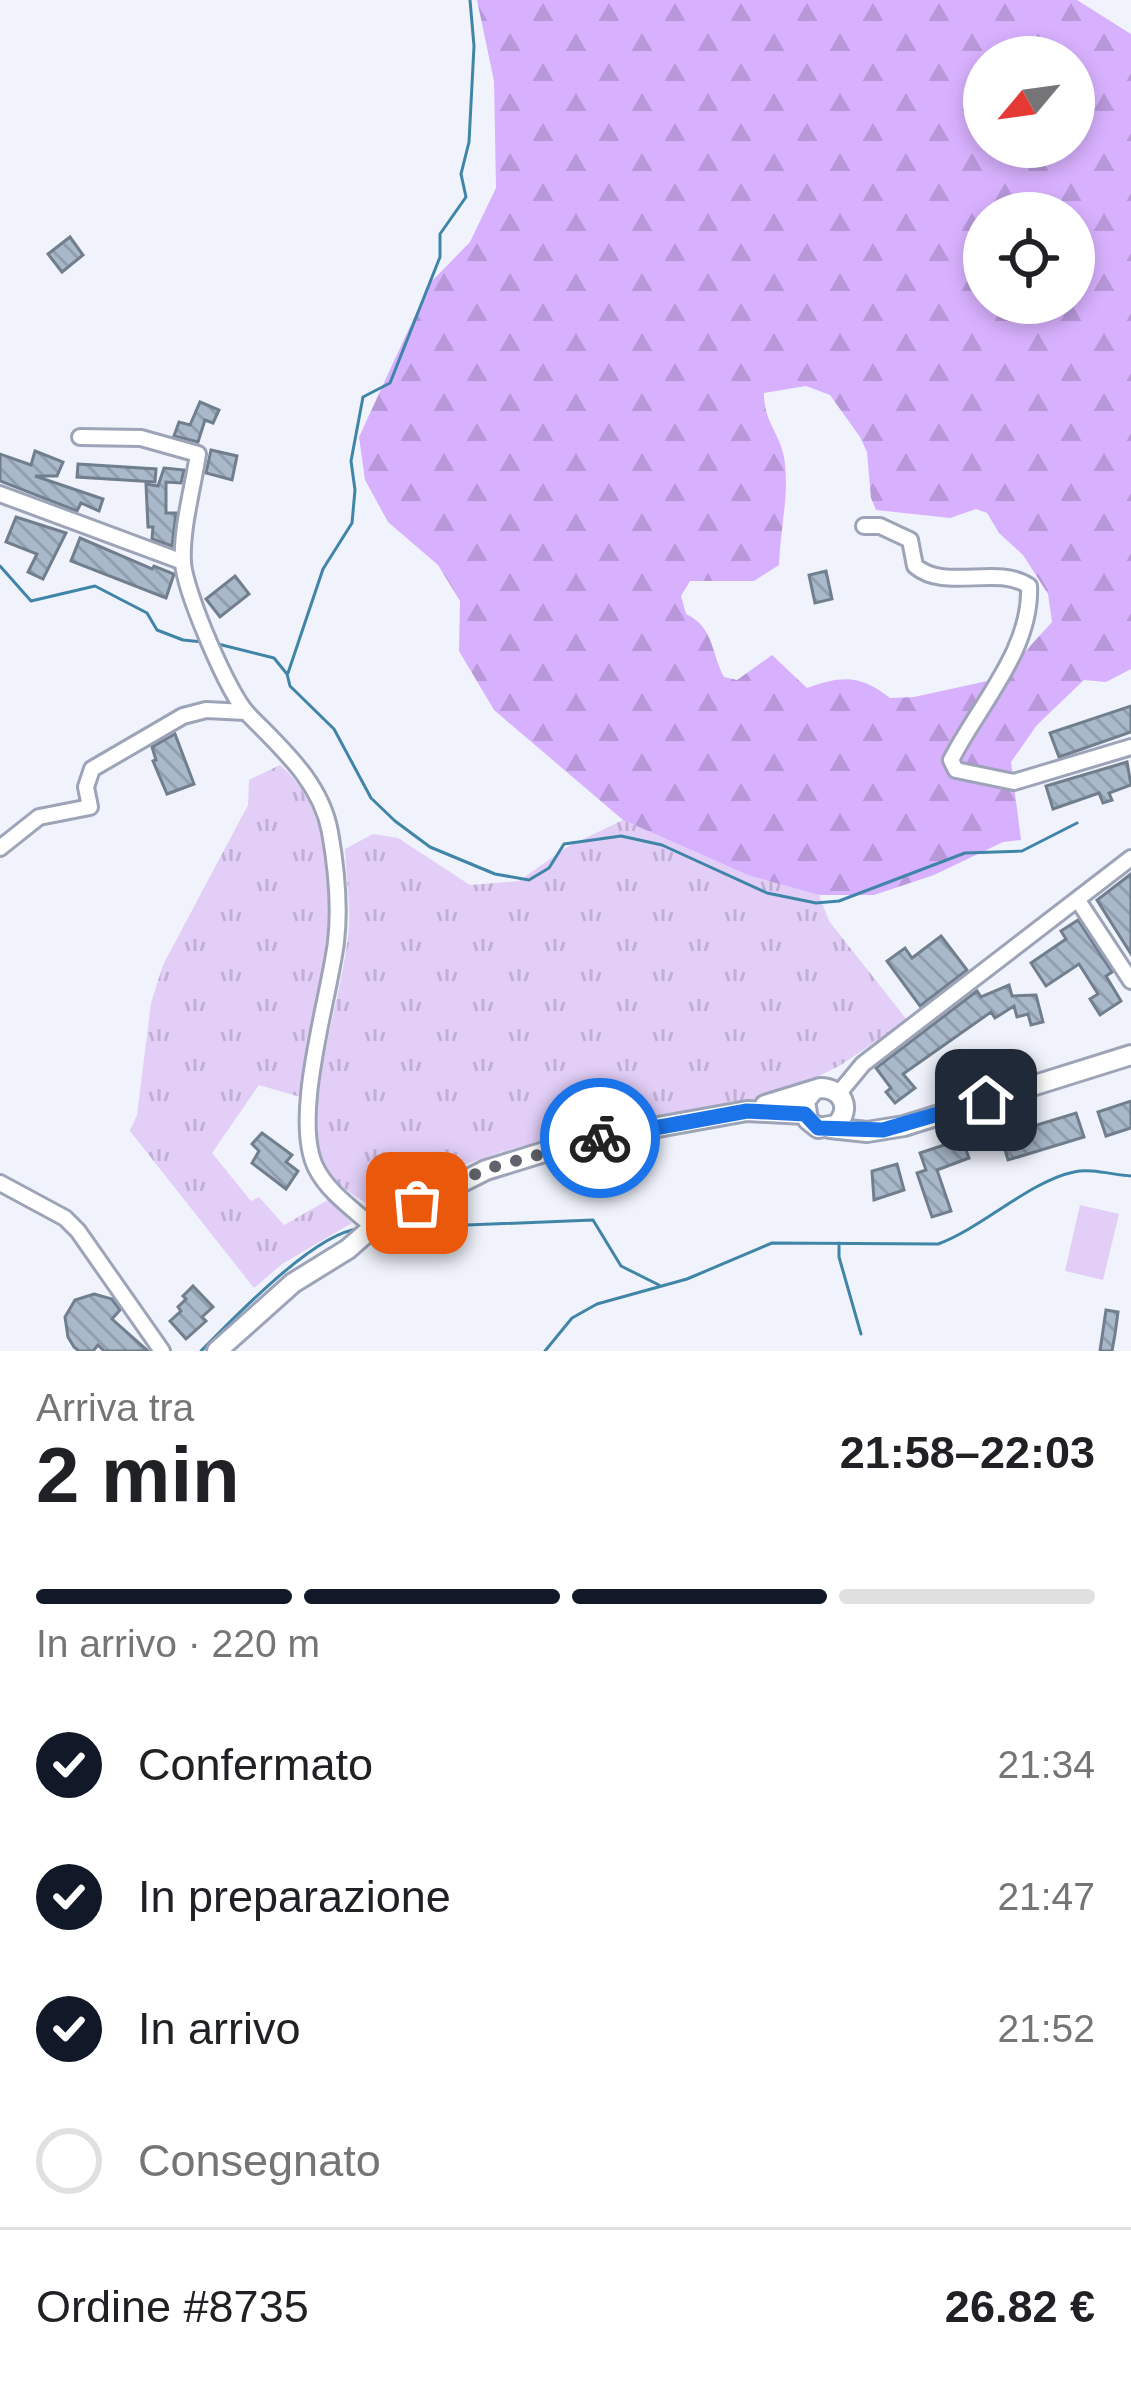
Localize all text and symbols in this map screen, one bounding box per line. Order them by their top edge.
north arrow [963,36,1095,168]
map controls [963,36,1095,324]
button: locate [963,192,1095,324]
pin [935,1049,1037,1151]
icon: home [953,1067,1019,1133]
courier [540,1078,660,1198]
icon: bike [567,1105,633,1171]
pin [366,1152,468,1254]
icon: bag [384,1170,450,1236]
text: Arriva tra [36,1386,194,1429]
text: 21:58–22:03 [840,1427,1095,1478]
text: 2 min [36,1431,240,1519]
text: In arrivo · 220 m [36,1622,320,1665]
icon: check [36,1732,102,1798]
text: Confermato [138,1739,373,1790]
text: 21:34 [997,1743,1095,1786]
icon: check [36,1864,102,1930]
text: In preparazione [138,1871,451,1922]
text: 21:47 [997,1875,1095,1918]
icon: check [36,1996,102,2062]
text: In arrivo [138,2003,301,2054]
text: 21:52 [997,2007,1095,2050]
text: Consegnato [138,2135,381,2186]
text: Ordine #8735 [36,2281,309,2332]
text: 26.82 € [945,2281,1095,2332]

